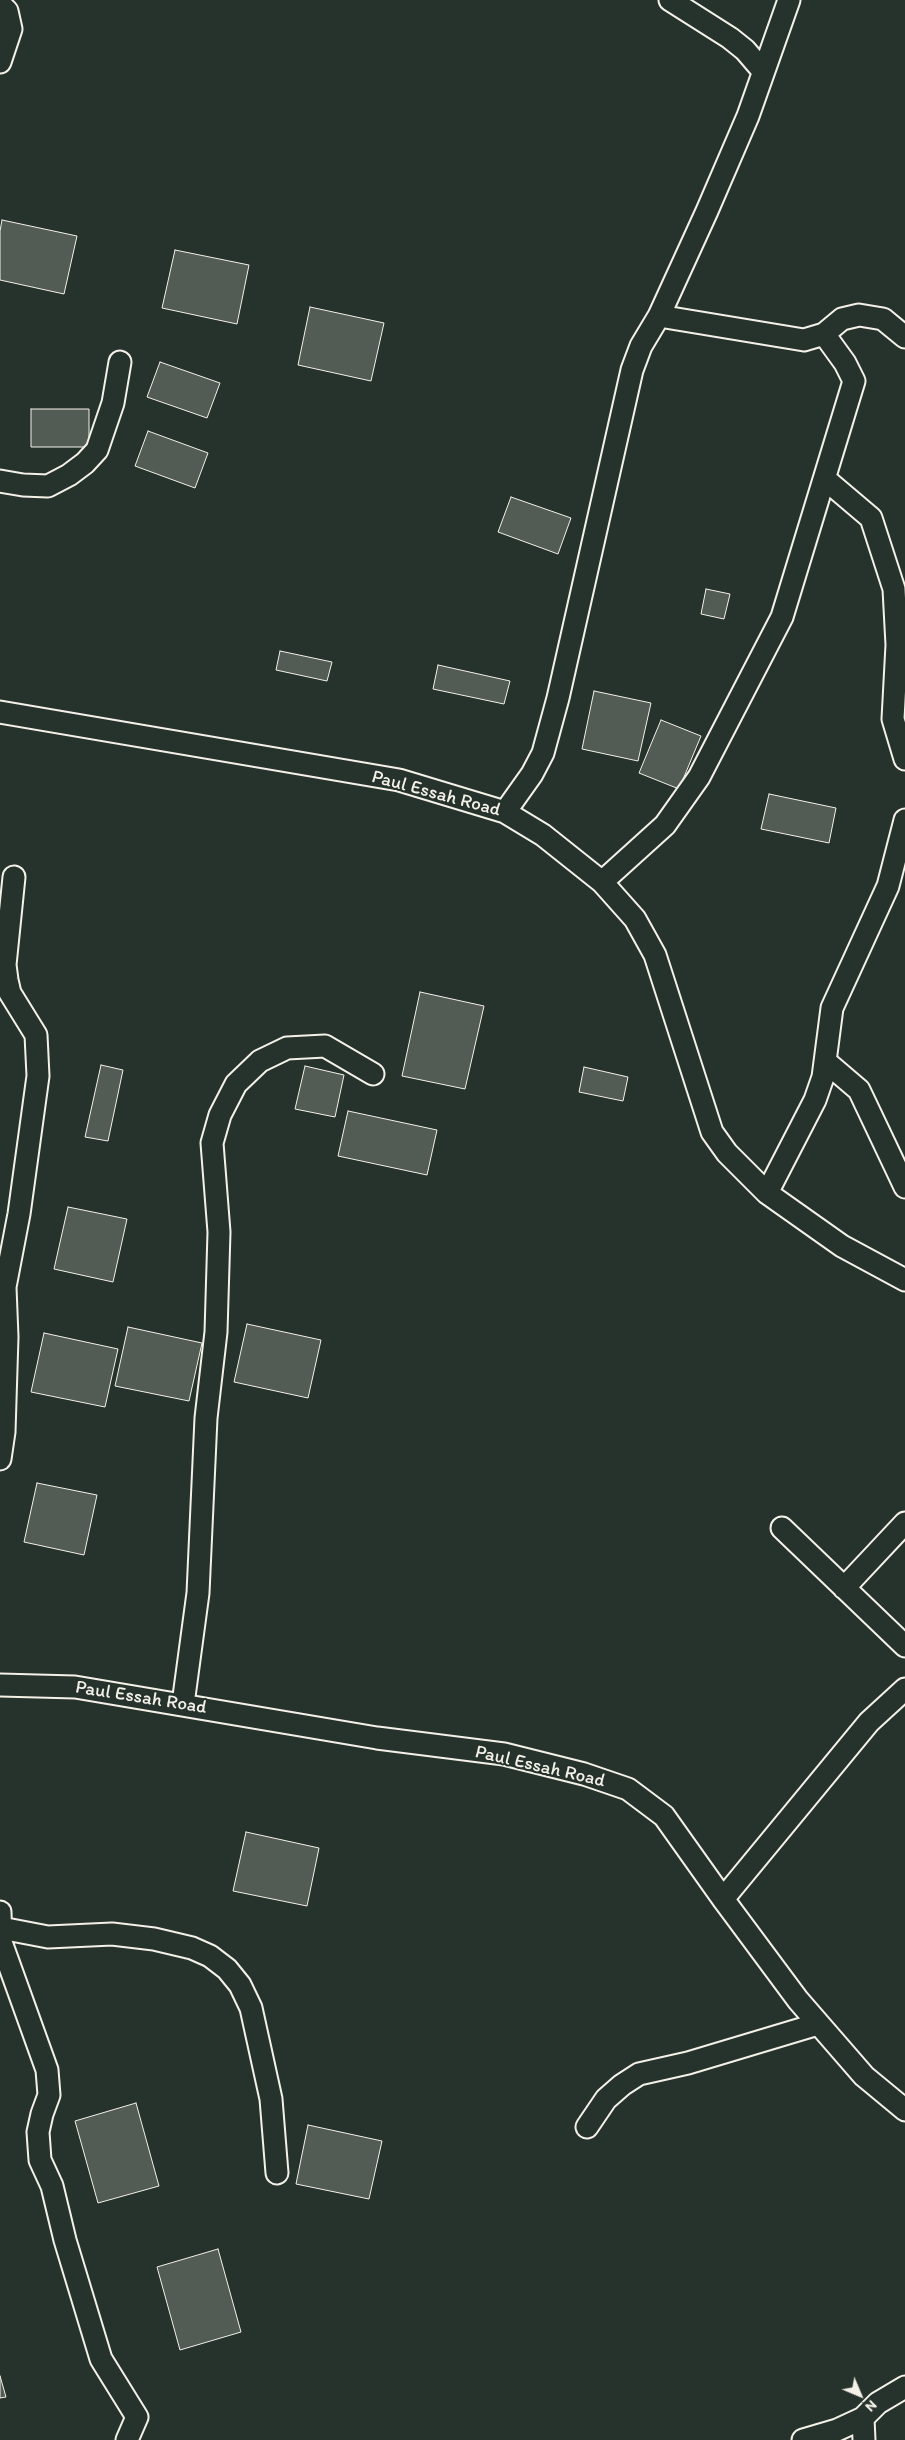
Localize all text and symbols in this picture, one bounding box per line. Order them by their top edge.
street label: Paul Essah Road [369,766,503,822]
street label: Paul Essah Road [74,1676,208,1720]
street label: Paul Essah Road [473,1741,607,1793]
north arrow [835,2370,885,2420]
text: N [862,2397,880,2415]

